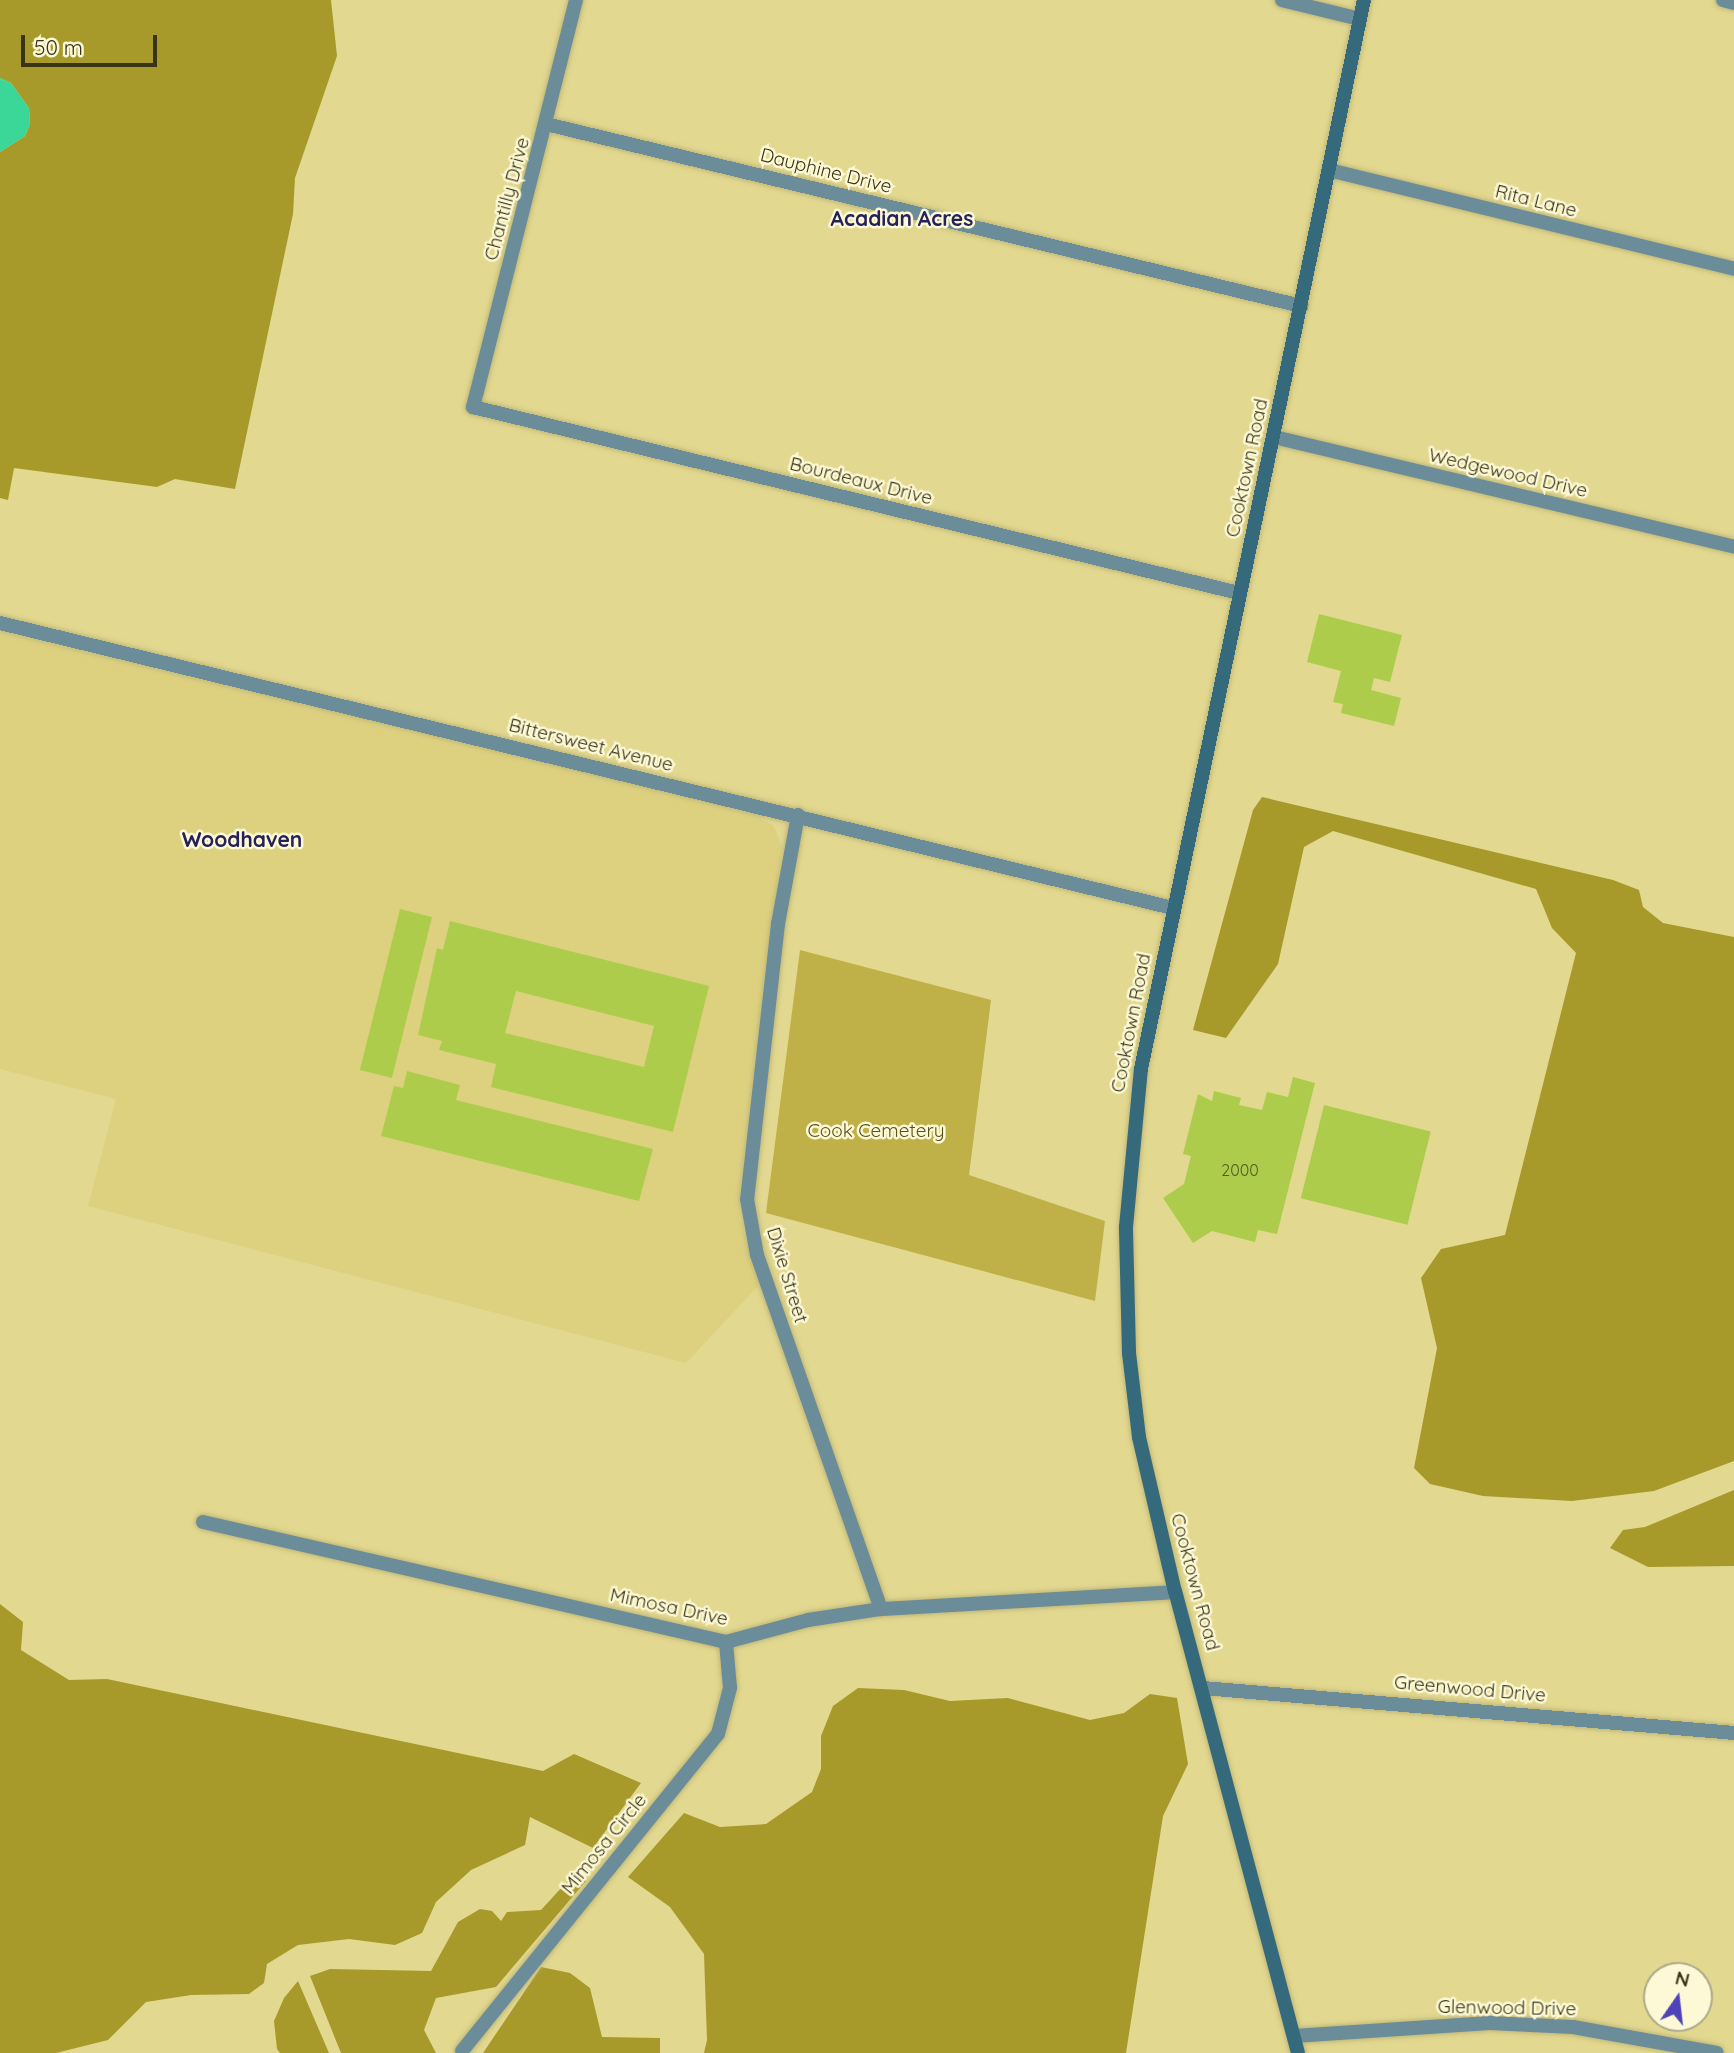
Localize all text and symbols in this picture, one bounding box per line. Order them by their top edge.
scale bar [24,21,161,65]
text: 50 m [34,34,83,60]
street label: Chantilly Drive [480,135,534,263]
street label: Dauphine Drive [758,144,894,198]
street label: Rita Lane [1493,180,1579,222]
district label: Acadian Acres [831,205,973,231]
street label: Cooktown Road [1221,397,1273,539]
street label: Wedgewood Drive [1426,444,1590,502]
street label: Bourdeaux Drive [787,452,935,510]
street label: Bittersweet Avenue [506,714,676,776]
district label: Woodhaven [182,826,302,852]
street label: Cooktown Road [1106,952,1156,1094]
park label: Cook Cemetery [807,1120,945,1142]
house number: 2000 [1221,1160,1259,1180]
street label: Dixie Street [762,1224,812,1326]
street label: Cooktown Road [1166,1511,1224,1653]
street label: Mimosa Drive [608,1583,730,1631]
street label: Greenwood Drive [1393,1671,1547,1707]
street label: Mimosa Circle [557,1789,651,1899]
north arrow [1643,1962,1713,2032]
text: N [1673,1965,1692,1992]
street label: Glenwood Drive [1437,1995,1577,2021]

